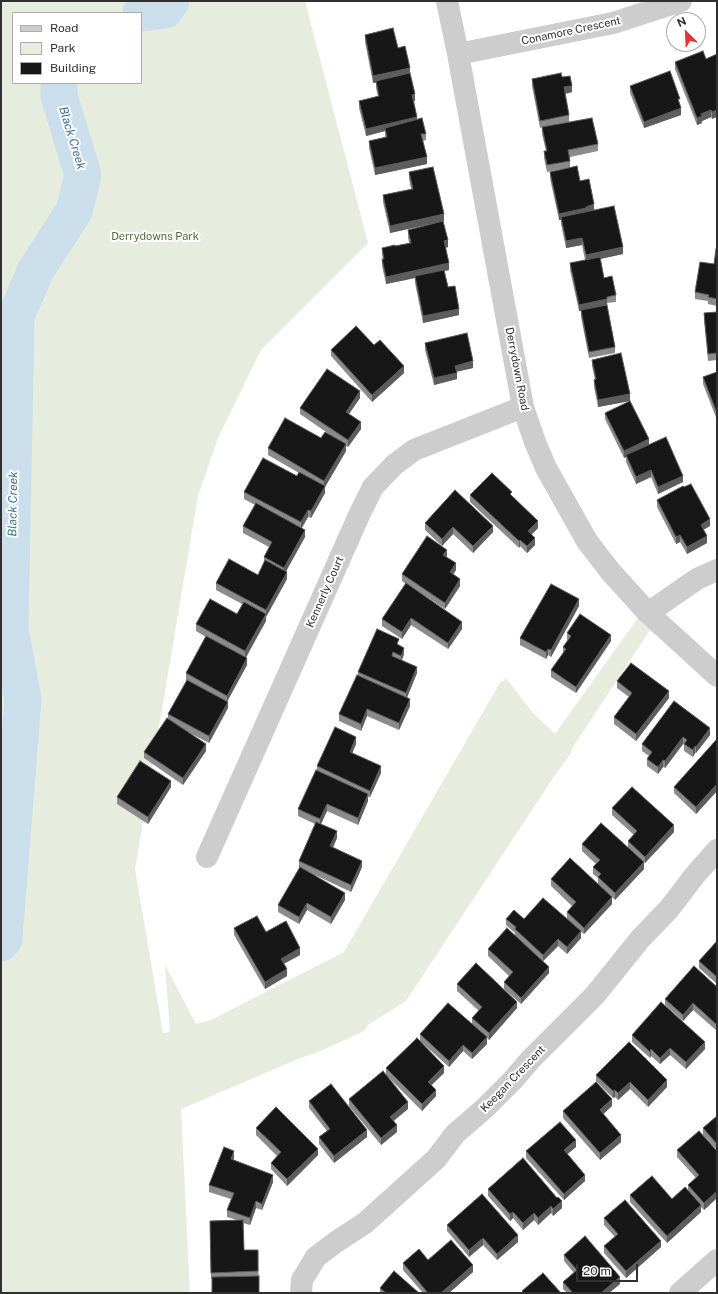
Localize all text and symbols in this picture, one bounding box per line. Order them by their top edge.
legend [12,12,142,84]
north arrow [666,12,706,52]
street label: Conamore Crescent [520,14,622,48]
text: N [675,15,688,29]
text: Road [50,21,78,35]
text: Park [50,41,76,55]
text: Building [50,61,96,75]
water label: Black Creek [56,105,88,171]
park label: Derrydowns Park [111,230,199,244]
street label: Derrydown Road [502,326,532,412]
water label: Black Creek [5,471,21,537]
street label: Kennerly Court [303,554,347,630]
street label: Keegan Crescent [478,1043,548,1115]
scale bar [578,1256,640,1282]
text: 20 m [583,1264,611,1278]

